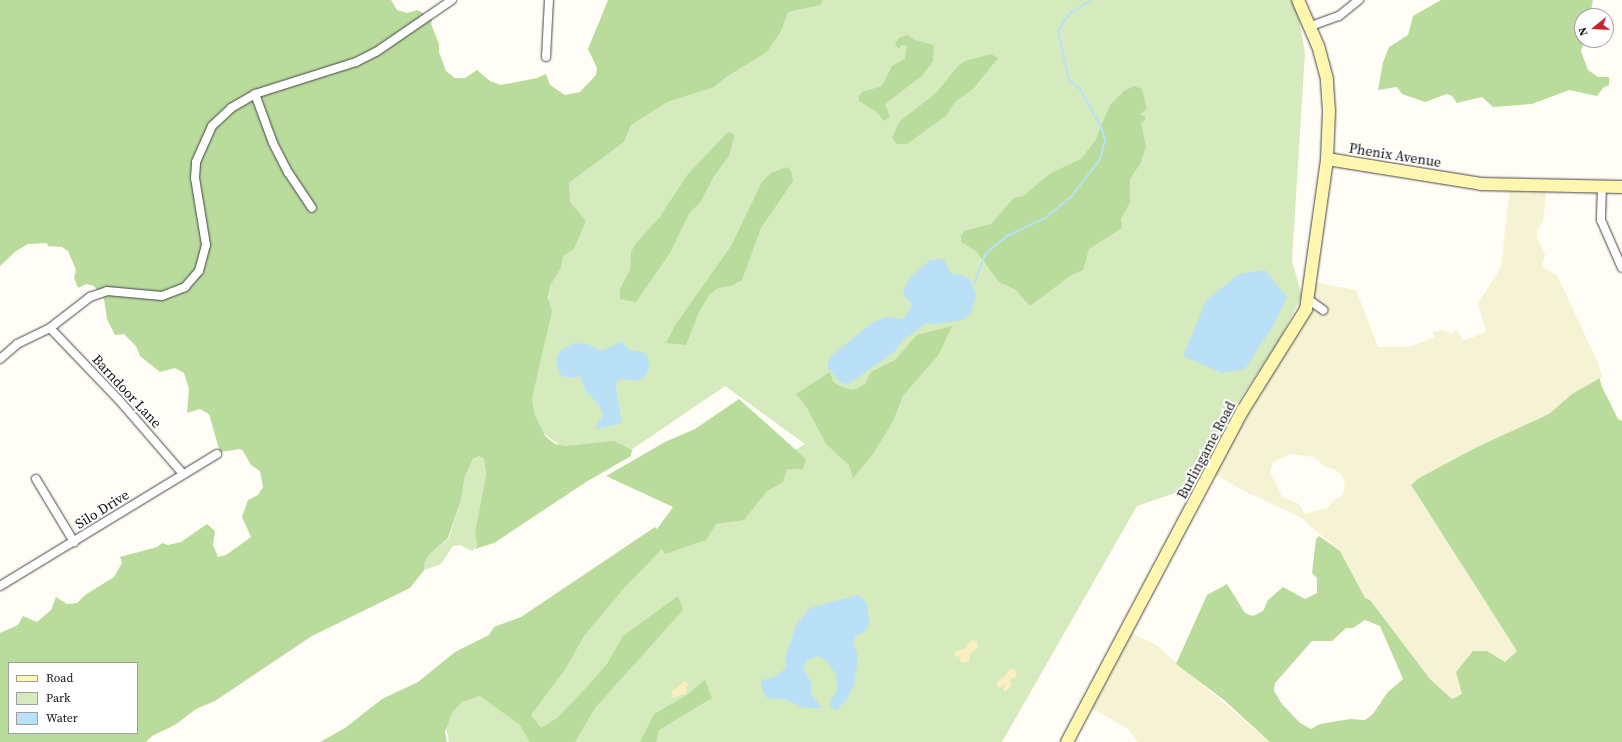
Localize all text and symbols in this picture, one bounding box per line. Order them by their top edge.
north arrow [1574,8,1614,48]
text: N [1575,25,1591,38]
street label: Phenix Avenue [1348,139,1442,171]
street label: Barndoor Lane [89,351,165,431]
street label: Burlingame Road [1173,398,1239,502]
street label: Silo Drive [72,486,132,532]
legend [8,662,138,734]
text: Road [46,670,73,686]
text: Park [46,690,71,706]
text: Water [46,710,78,726]

